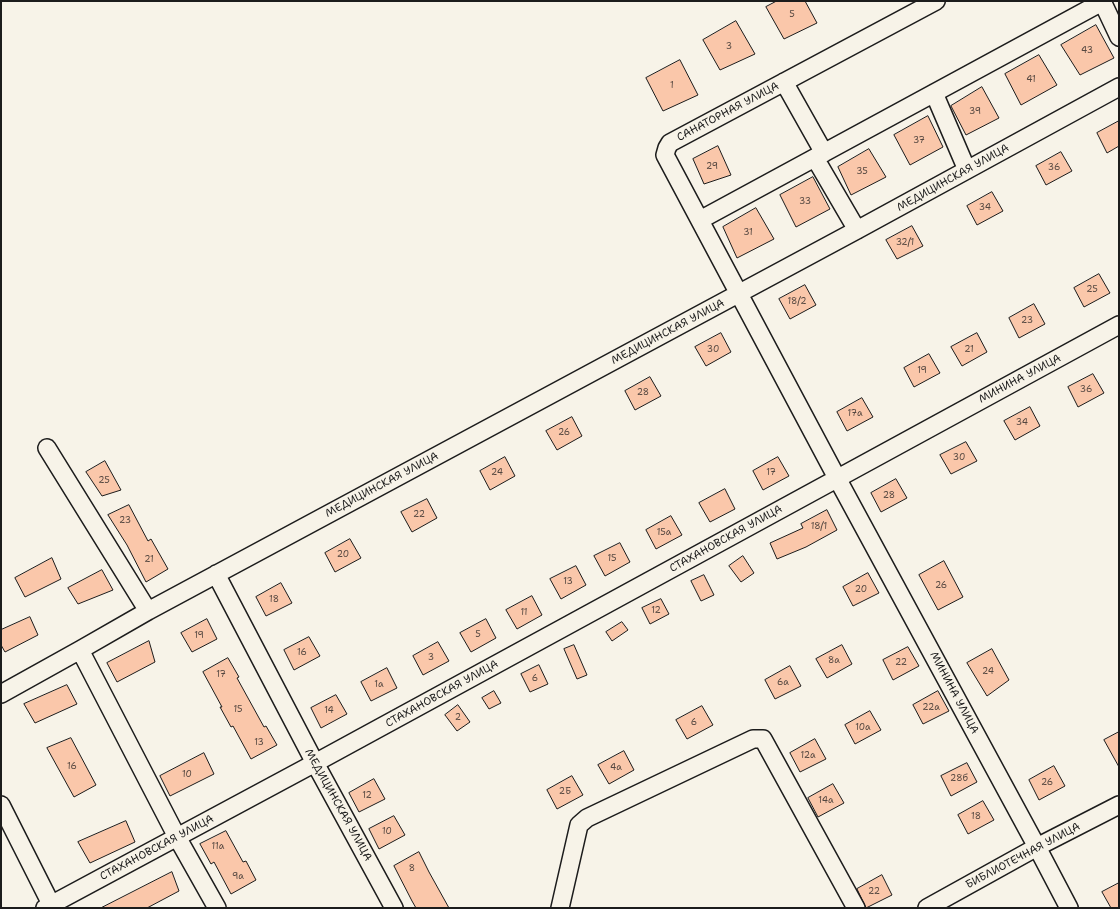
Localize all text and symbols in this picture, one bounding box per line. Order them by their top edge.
house number: 5 [789,10,795,20]
house number: 3 [726,42,732,52]
house number: 43 [1081,46,1093,56]
house number: 41 [1026,75,1036,85]
street label: САНАТОРНАЯ УЛИЦА [675,80,781,144]
house number: 1 [670,81,674,91]
house number: 39 [969,107,981,117]
house number: 37 [913,136,925,146]
street label: МЕДИЦИНСКАЯ УЛИЦА [895,142,1011,214]
house number: 29 [706,162,718,172]
house number: 36 [1048,163,1060,173]
house number: 35 [856,167,868,177]
house number: 33 [799,197,811,207]
house number: 34 [979,203,991,213]
house number: 31 [743,228,753,238]
house number: 32/1 [896,238,914,248]
house number: 25 [1086,285,1098,295]
street label: МЕДИЦИНСКАЯ УЛИЦА [609,297,727,367]
house number: 18/2 [787,297,807,307]
house number: 23 [1021,316,1033,326]
house number: 30 [707,345,719,355]
house number: 21 [964,345,974,355]
street label: МИНИНА УЛИЦА [977,352,1063,406]
house number: 19 [917,366,927,376]
house number: 36 [1080,385,1092,395]
house number: 28 [637,388,649,398]
house number: 17а [847,409,863,419]
house number: 34 [1016,418,1028,428]
house number: 26 [558,428,570,438]
street label: МЕДИЦИНСКАЯ УЛИЦА [323,450,441,520]
house number: 30 [953,453,965,463]
house number: 24 [491,468,503,478]
house number: 17 [766,468,776,478]
house number: 25 [98,476,110,486]
house number: 28 [883,491,895,501]
street label: СТАХАНОВСКАЯ УЛИЦА [667,502,785,576]
house number: 22 [413,510,425,520]
house number: 23 [119,516,131,526]
house number: 18/1 [811,522,827,532]
house number: 15а [657,528,671,538]
house number: 20 [337,550,349,560]
house number: 15 [607,554,617,564]
house number: 21 [144,555,154,565]
house number: 13 [563,577,573,587]
house number: 26 [935,581,947,591]
house number: 20 [855,585,867,595]
house number: 18 [269,595,279,605]
house number: 12 [651,606,661,616]
house number: 11 [520,608,528,618]
house number: 5 [475,630,481,640]
house number: 19 [194,631,204,641]
house number: 16 [297,648,307,658]
street label: МИНИНА УЛИЦА [927,650,981,736]
house number: 3 [428,653,434,663]
house number: 8а [828,656,840,666]
street label: СТАХАНОВСКАЯ УЛИЦА [383,657,501,731]
house number: 22 [895,658,907,668]
house number: 24 [982,667,994,677]
house number: 17 [216,670,226,680]
house number: 6 [532,674,538,684]
house number: 6а [777,678,789,688]
house number: 1а [374,680,384,690]
house number: 22а [922,703,940,713]
house number: 15 [233,705,243,715]
house number: 14 [324,706,334,716]
house number: 2 [455,713,461,723]
house number: 6 [691,718,697,728]
house number: 10а [855,723,871,733]
house number: 13 [254,738,264,748]
street label: МЕДИЦИНСКАЯ УЛИЦА [302,747,374,863]
house number: 12а [800,751,816,761]
house number: 16 [67,762,77,772]
house number: 4а [610,763,622,773]
house number: 10 [182,770,192,780]
house number: 28б [950,774,968,784]
house number: 26 [1041,778,1053,788]
house number: 2Б [559,787,571,797]
house number: 12 [362,791,372,801]
house number: 14а [818,796,834,806]
street label: СТАХАНОВСКАЯ УЛИЦА [98,812,216,884]
house number: 18 [971,812,981,822]
street label: БИБЛИОТЕЧНАЯ УЛИЦА [964,820,1082,892]
house number: 10 [382,827,392,837]
house number: 11а [212,842,224,852]
house number: 8 [409,864,415,874]
house number: 9а [232,872,244,882]
house number: 22 [868,887,880,897]

